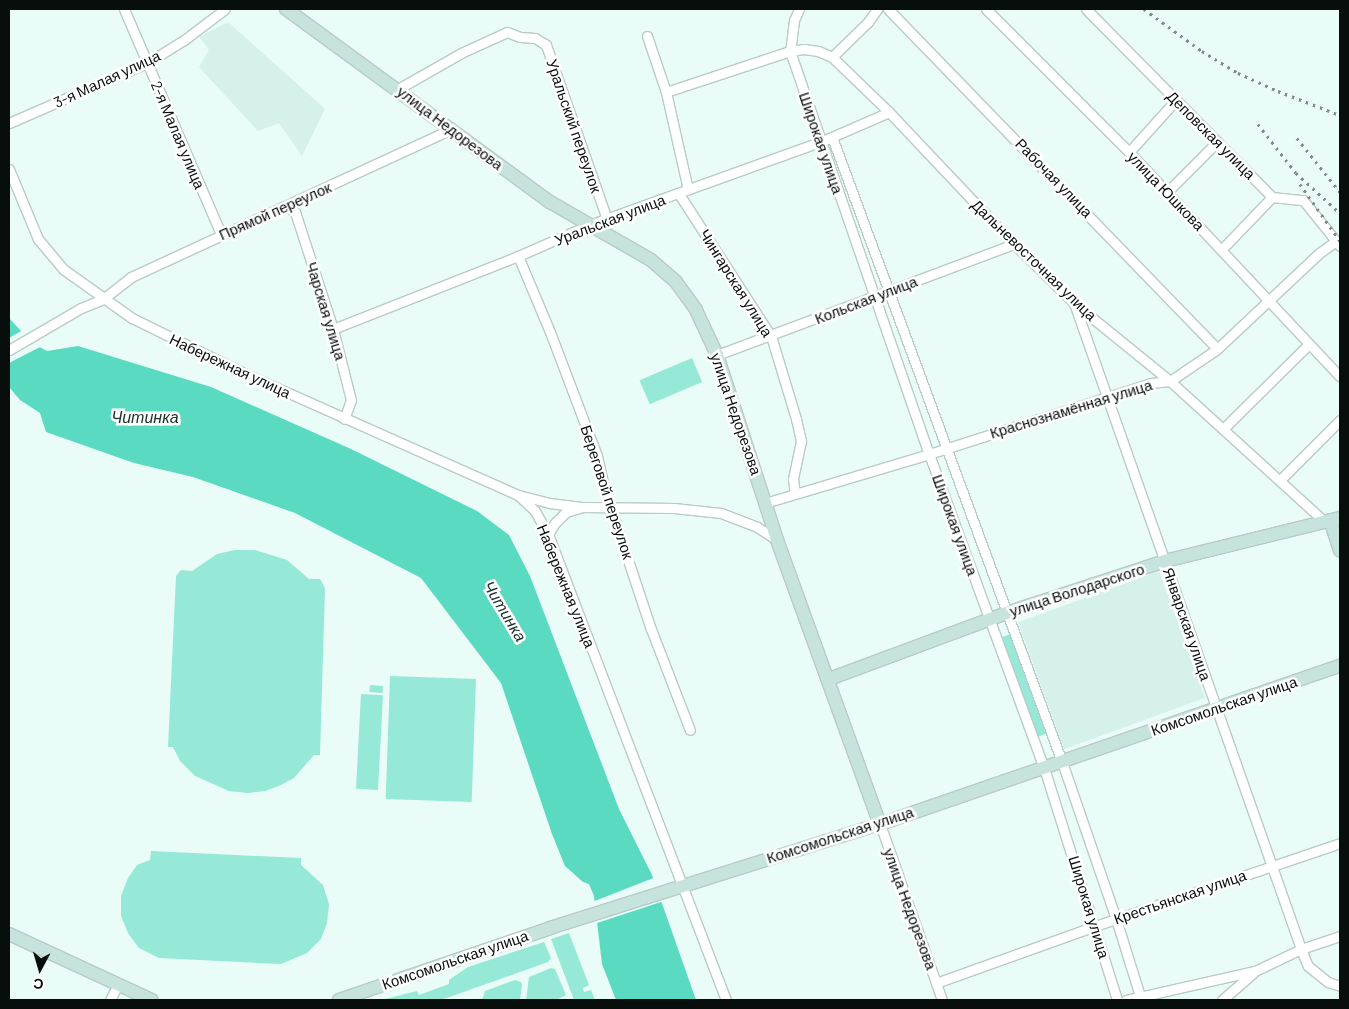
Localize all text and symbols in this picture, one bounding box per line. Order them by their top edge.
street label: 3-я Малая улица [51,46,163,112]
street label: Уральский переулок [543,57,605,195]
street label: 2-я Малая улица [147,78,209,192]
street label: улица Недорезова [394,82,506,174]
street label: Деповская улица [1163,87,1259,183]
street label: Широкая улица [795,90,847,196]
street label: Рабочая улица [1012,135,1096,221]
street label: улица Юшкова [1124,148,1208,234]
street label: Прямой переулок [216,178,334,244]
street label: Уральская улица [552,191,668,249]
street label: Дальневосточная улица [968,196,1100,324]
street label: Чингарская улица [696,226,776,340]
street label: Чарская улица [303,260,349,362]
street label: Кольская улица [812,272,920,328]
street label: Набережная улица [167,330,293,402]
street label: улица Недорезова [707,351,765,477]
street label: Краснознамённая улица [988,376,1154,442]
water label: Читинка [111,407,179,427]
street label: Береговой переулок [577,423,637,561]
street label: Широкая улица [928,472,982,578]
street label: Набережная улица [533,522,599,650]
street label: улица Володарского [1007,560,1147,620]
street label: Январская улица [1159,565,1215,683]
water label: Читинка [479,577,531,645]
street label: Комсомольская улица [1149,673,1299,739]
street label: Комсомольская улица [764,803,916,867]
street label: улица Недорезова [880,846,940,972]
street label: Широкая улица [1065,853,1113,961]
street label: Крестьянская улица [1111,866,1249,928]
street label: Комсомольская улица [380,927,530,993]
north arrow [15,944,65,994]
text: С [32,975,44,993]

